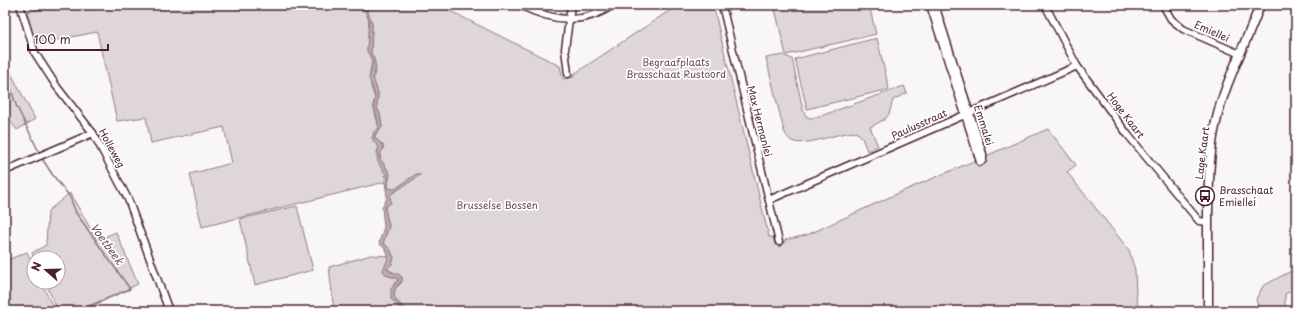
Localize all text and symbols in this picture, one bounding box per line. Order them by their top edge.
street label: Emiellei [1192,16,1232,45]
scale bar [28,26,108,52]
text: 100 m [34,30,71,48]
park label: Begraafplaats Brasschaat Rustoord [626,54,726,81]
street label: Max Hermanlei [744,84,777,158]
street label: Hoge Kaart [1104,88,1149,141]
street label: Emmalei [971,103,998,147]
street label: Paulusstraat [889,105,949,142]
street label: Holleweg [96,125,129,170]
street label: Lage Kaart [1191,126,1212,180]
place label: Brasschaat Emiellei [1219,182,1273,209]
bus stop icon: Brasschaat Emiellei [1194,185,1216,207]
park label: Brusselse Bossen [456,197,538,212]
water label: Voetbeek [86,219,129,269]
north arrow [26,250,66,290]
text: N [27,259,46,273]

